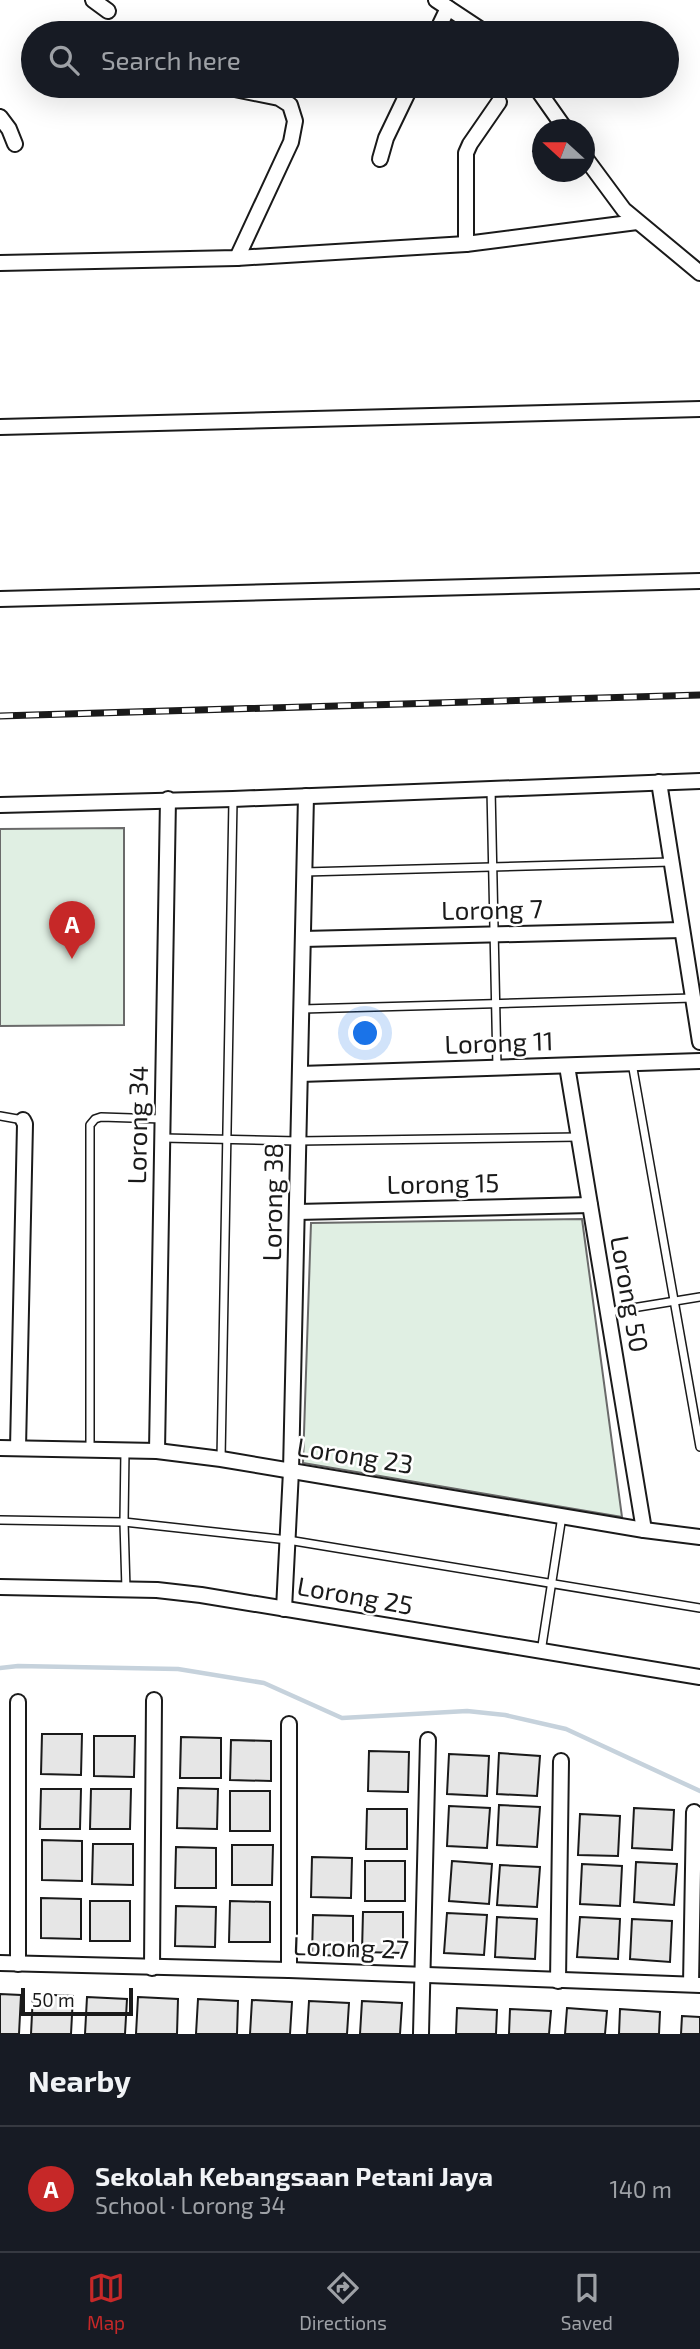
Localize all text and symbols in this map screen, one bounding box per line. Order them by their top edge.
search box [21,21,679,98]
icon: search [45,41,83,79]
text: Search here [101,44,241,75]
north arrow [532,119,595,182]
street label: Lorong 7 [441,892,543,925]
pin: A [49,901,95,959]
your location [348,1016,382,1050]
street label: Lorong 11 [444,1024,554,1059]
street label: Lorong 34 [120,1065,153,1185]
street label: Lorong 38 [255,1142,288,1262]
street label: Lorong 15 [386,1166,500,1199]
street label: Lorong 50 [605,1233,656,1355]
street label: Lorong 23 [295,1430,416,1479]
street label: Lorong 25 [295,1569,416,1620]
street label: Lorong 27 [292,1929,410,1964]
scale bar [21,1985,133,2017]
text: 50 m [32,1988,75,2011]
text: Nearby [28,2062,131,2098]
text: Sekolah Kebangsaan Petani Jaya [95,2160,493,2191]
text: A [43,2175,59,2203]
text: 140 m [610,2175,672,2203]
text: School · Lorong 34 [95,2191,286,2219]
tab: Map [87,2269,125,2334]
tab: Directions [299,2269,387,2334]
tab: Saved [561,2269,613,2334]

